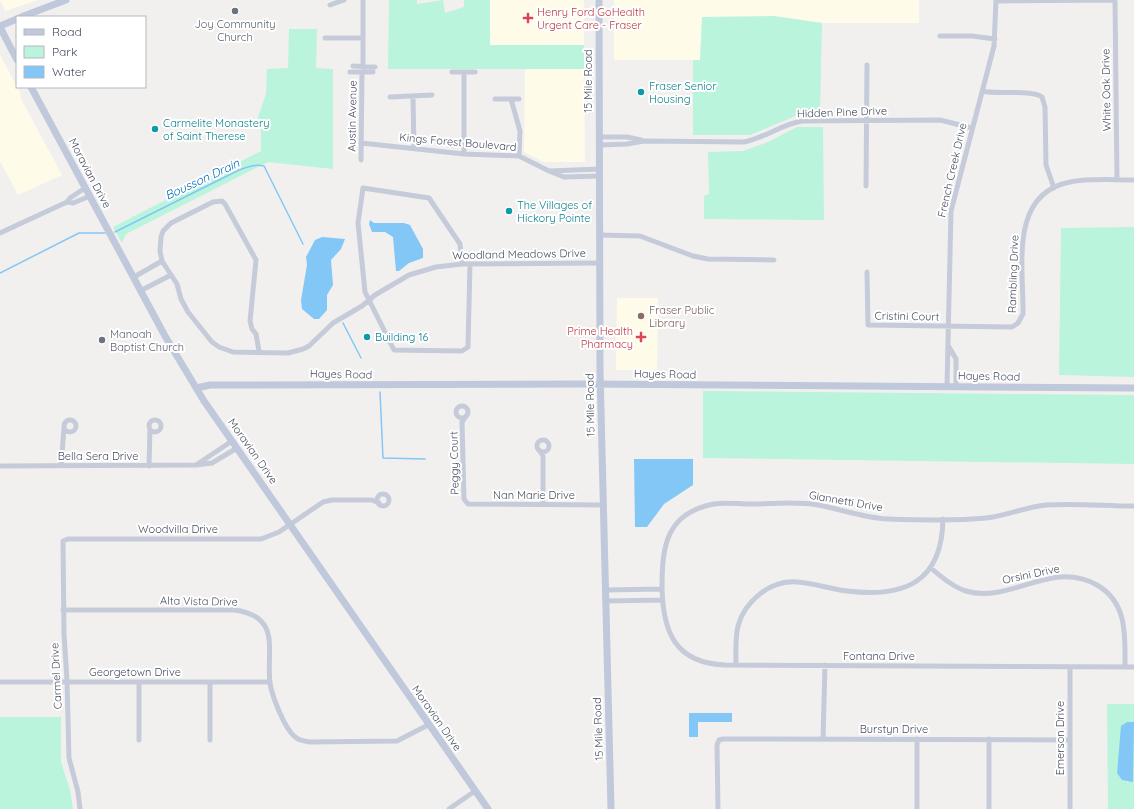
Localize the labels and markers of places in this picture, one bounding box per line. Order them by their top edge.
place label: Henry Ford GoHealth Urgent Care - Fraser [537,5,645,32]
marker: Joy Community Church [230,6,240,16]
marker: Henry Ford GoHealth Urgent Care - Fraser [522,12,534,24]
place label: Joy Community Church [194,17,276,44]
place label: Fraser Senior Housing [649,79,717,106]
marker: Fraser Senior Housing [636,87,646,97]
place label: Carmelite Monastery of Saint Therese [163,116,269,143]
marker: Carmelite Monastery of Saint Therese [150,124,160,134]
place label: The Villages of Hickory Pointe [517,198,592,225]
marker: The Villages of Hickory Pointe [504,206,514,216]
place label: Fraser Public Library [649,303,715,330]
marker: Fraser Public Library [636,311,646,321]
place label: Prime Health Pharmacy [567,324,633,351]
place label: Manoah Baptist Church [110,327,184,354]
place label: Building 16 [375,330,429,344]
marker: Building 16 [362,332,372,342]
marker: Prime Health Pharmacy [636,332,646,342]
marker: Manoah Baptist Church [97,335,107,345]

